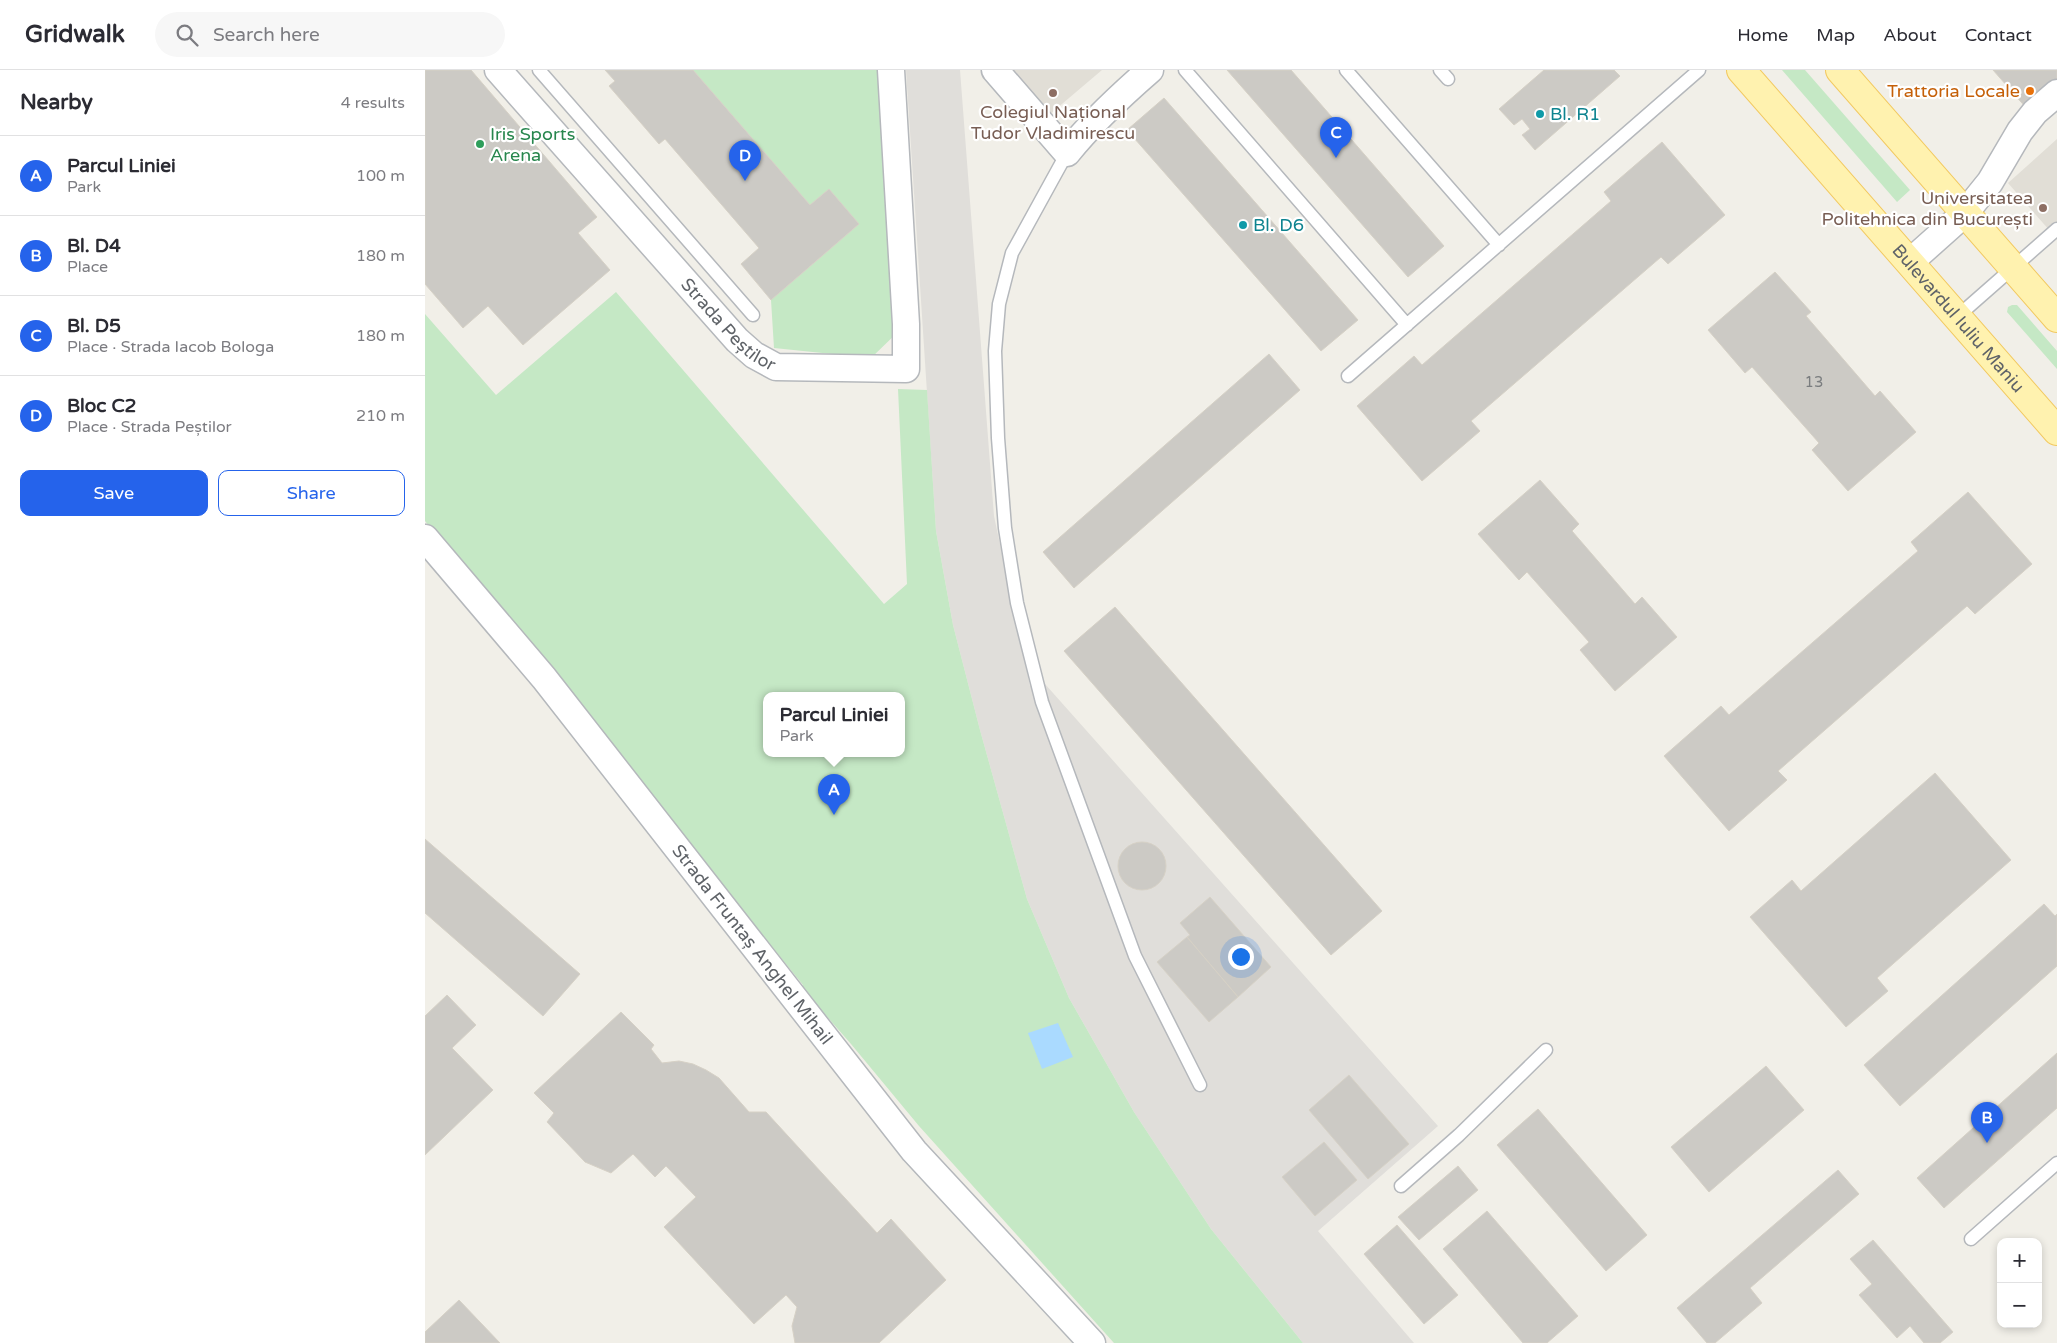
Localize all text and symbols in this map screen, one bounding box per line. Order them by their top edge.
search box [155,12,505,57]
text: Gridwalk [25,20,125,49]
icon: search [173,21,201,49]
text: Search here [213,24,320,46]
text: Home [1737,24,1788,46]
text: Map [1816,24,1855,46]
text: About [1883,24,1937,46]
text: Contact [1965,24,2032,46]
place label: Trattoria Locale [1887,80,2020,102]
marker: Trattoria Locale [2024,85,2036,97]
marker: Colegiul Național Tudor Vladimirescu [1047,87,1059,99]
text: Nearby [20,90,93,115]
text: 4 results [341,93,405,113]
place label: Colegiul Național Tudor Vladimirescu [971,101,1135,144]
place label: Bl. R1 [1550,103,1600,125]
marker: Bl. R1 [1534,108,1546,120]
pin: C [1320,117,1352,158]
place label: Iris Sports Arena [490,123,575,166]
marker: Iris Sports Arena [474,138,486,150]
pin: D [729,140,761,181]
text: Parcul Liniei [67,155,176,177]
text: A [30,166,42,186]
text: 100 m [356,166,405,186]
text: Park [67,177,101,197]
place label: Universitatea Politehnica din București [1821,187,2033,230]
marker: Universitatea Politehnica din București [2037,202,2049,214]
place label: Bl. D6 [1253,214,1304,236]
marker: Bl. D6 [1237,219,1249,231]
text: Bl. D4 [67,235,121,257]
street label: Bulevardul Iuliu Maniu [1887,240,2029,397]
text: B [30,246,42,266]
text: 180 m [356,246,405,266]
text: Place [67,257,108,277]
street label: Strada Peștilor [676,273,780,376]
text: Bl. D5 [67,315,121,337]
text: C [30,326,42,346]
text: 180 m [356,326,405,346]
text: Place · Strada Iacob Bologa [67,337,274,357]
house number: 13 [1805,373,1823,391]
text: Bloc C2 [67,395,137,417]
text: D [30,406,42,426]
text: 210 m [356,406,405,426]
text: Place · Strada Peștilor [67,417,232,437]
button: Save [20,470,208,516]
button: Share [218,470,405,516]
popup [763,692,905,757]
text: Parcul Liniei [780,704,888,726]
text: Park [780,726,814,746]
pin: A [818,774,850,815]
street label: Strada Fruntaș Anghel Mihail [667,840,837,1049]
your location [1228,944,1254,970]
pin: B [1971,1102,2003,1143]
map controls [1997,1238,2042,1328]
button: + [1997,1238,2042,1283]
button: − [1997,1283,2042,1328]

